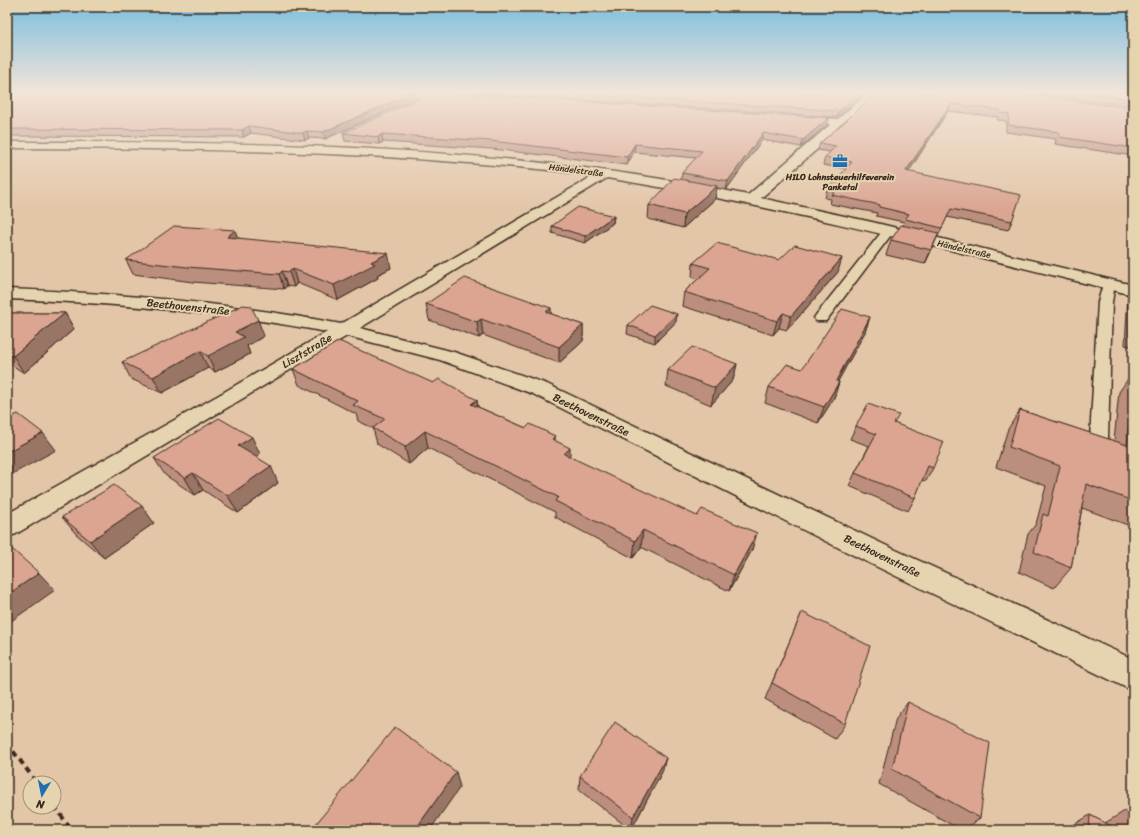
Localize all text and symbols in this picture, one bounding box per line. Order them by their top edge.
office icon: HILO Lohnsteuerhilfeverein Panketal [831,152,849,170]
street label: Händelstraße [548,159,605,181]
place label: HILO Lohnsteuerhilfeverein Panketal [785,169,894,195]
street label: Händelstraße [936,235,993,263]
street label: Beethovenstraße [146,293,231,321]
street label: Lisztstraße [278,328,336,374]
street label: Beethovenstraße [549,388,633,442]
street label: Beethovenstraße [840,529,924,583]
north arrow [22,775,62,815]
text: N [35,794,47,815]

